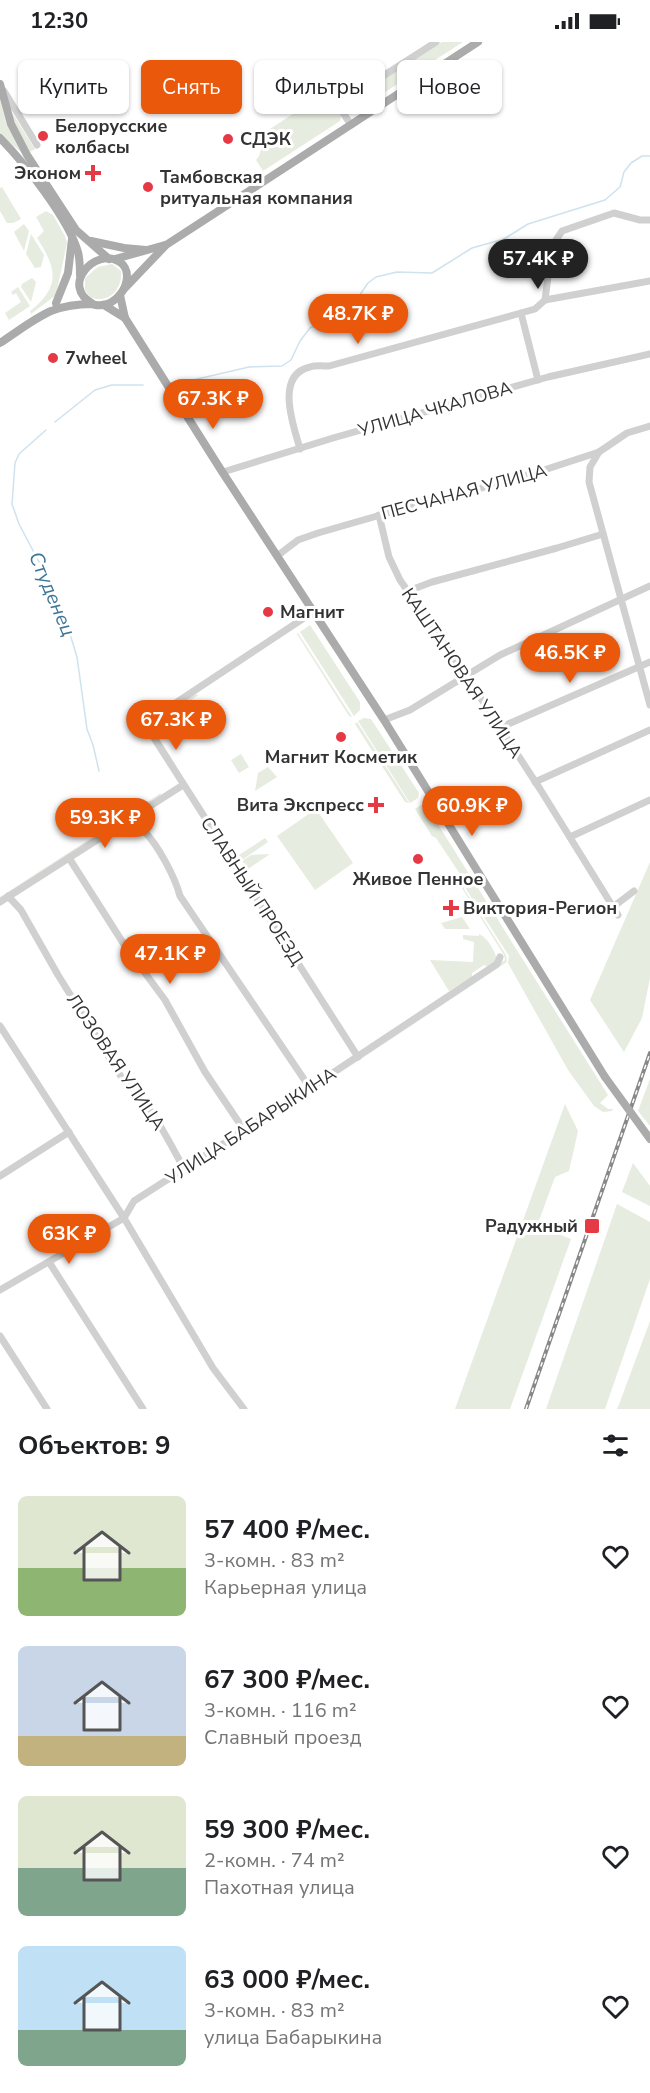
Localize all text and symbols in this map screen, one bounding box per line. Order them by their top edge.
text: 12:30 [30,6,88,36]
chip: Купить [18,60,129,114]
chip: Снять [141,60,242,114]
chip: Фильтры [254,60,385,114]
chip: Новое [397,60,502,114]
place label: Белорусские колбасы [55,114,167,159]
place label: СДЭК [240,127,292,151]
marker: Белорусские колбасы [36,129,50,143]
marker: СДЭК [221,132,235,146]
place label: Эконом [14,161,81,185]
place label: Тамбовская ритуальная компания [160,165,353,210]
marker: Эконом [86,166,100,180]
marker: Тамбовская ритуальная компания [141,180,155,194]
pin: 57.4K ₽ [483,239,593,290]
text: 57.4K ₽ [502,245,574,272]
pin: 48.7K ₽ [303,294,413,345]
text: 48.7K ₽ [322,300,394,327]
place label: 7wheel [65,346,127,370]
marker: 7wheel [46,351,60,365]
street label: УЛИЦА ЧКАЛОВА [354,376,515,443]
pin: 67.3K ₽ [158,379,268,430]
text: 67.3K ₽ [177,385,249,412]
street label: ПЕСЧАНАЯ УЛИЦА [379,458,549,526]
water label: Студенец [22,547,82,641]
street label: КАШТАНОВАЯ УЛИЦА [396,583,528,763]
place label: Магнит [280,600,345,624]
marker: Магнит [261,605,275,619]
pin: 46.5K ₽ [515,633,625,684]
text: 46.5K ₽ [534,639,606,666]
pin: 67.3K ₽ [121,700,231,751]
text: 67.3K ₽ [140,706,212,733]
marker: Магнит Косметик [334,730,348,744]
place label: Магнит Косметик [265,745,418,769]
pin: 60.9K ₽ [417,786,527,837]
text: 60.9K ₽ [436,792,508,819]
place label: Вита Экспресс [237,793,364,817]
pin: 59.3K ₽ [50,798,160,849]
marker: Вита Экспресс [369,798,383,812]
text: 59.3K ₽ [69,804,141,831]
street label: СЛАВНЫЙ ПРОЕЗД [195,812,309,970]
marker: Живое Пенное [411,852,425,866]
place label: Живое Пенное [352,867,484,891]
place label: Виктория-Регион [463,896,617,920]
marker: Виктория-Регион [444,901,458,915]
pin: 47.1K ₽ [115,934,225,985]
text: 47.1K ₽ [134,940,206,967]
street label: ЛОЗОВАЯ УЛИЦА [61,989,171,1135]
street label: УЛИЦА БАБАРЫКИНА [160,1062,341,1191]
pin: 63K ₽ [27,1214,111,1265]
place label: Радужный [485,1214,578,1238]
marker: Радужный [583,1217,601,1235]
text: 63K ₽ [42,1220,96,1247]
text: Объектов: 9 [18,1428,171,1463]
icon: filters [599,1429,632,1462]
text: 57 400 ₽/мес. [204,1512,370,1547]
icon: home [66,1520,138,1592]
icon: heart [599,1540,632,1573]
text: 3-комн. · 83 m² [204,1547,345,1574]
text: Карьерная улица [204,1574,367,1601]
text: 67 300 ₽/мес. [204,1662,370,1697]
icon: home [66,1670,138,1742]
icon: heart [599,1690,632,1723]
text: 3-комн. · 116 m² [204,1697,357,1724]
text: Славный проезд [204,1724,362,1751]
text: 59 300 ₽/мес. [204,1812,370,1847]
icon: home [66,1820,138,1892]
icon: heart [599,1840,632,1873]
text: 2-комн. · 74 m² [204,1847,345,1874]
text: Пахотная улица [204,1874,355,1901]
text: 63 000 ₽/мес. [204,1962,370,1997]
icon: home [66,1970,138,2042]
icon: heart [599,1990,632,2023]
text: 3-комн. · 83 m² [204,1997,345,2024]
text: улица Бабарыкина [204,2024,382,2051]

